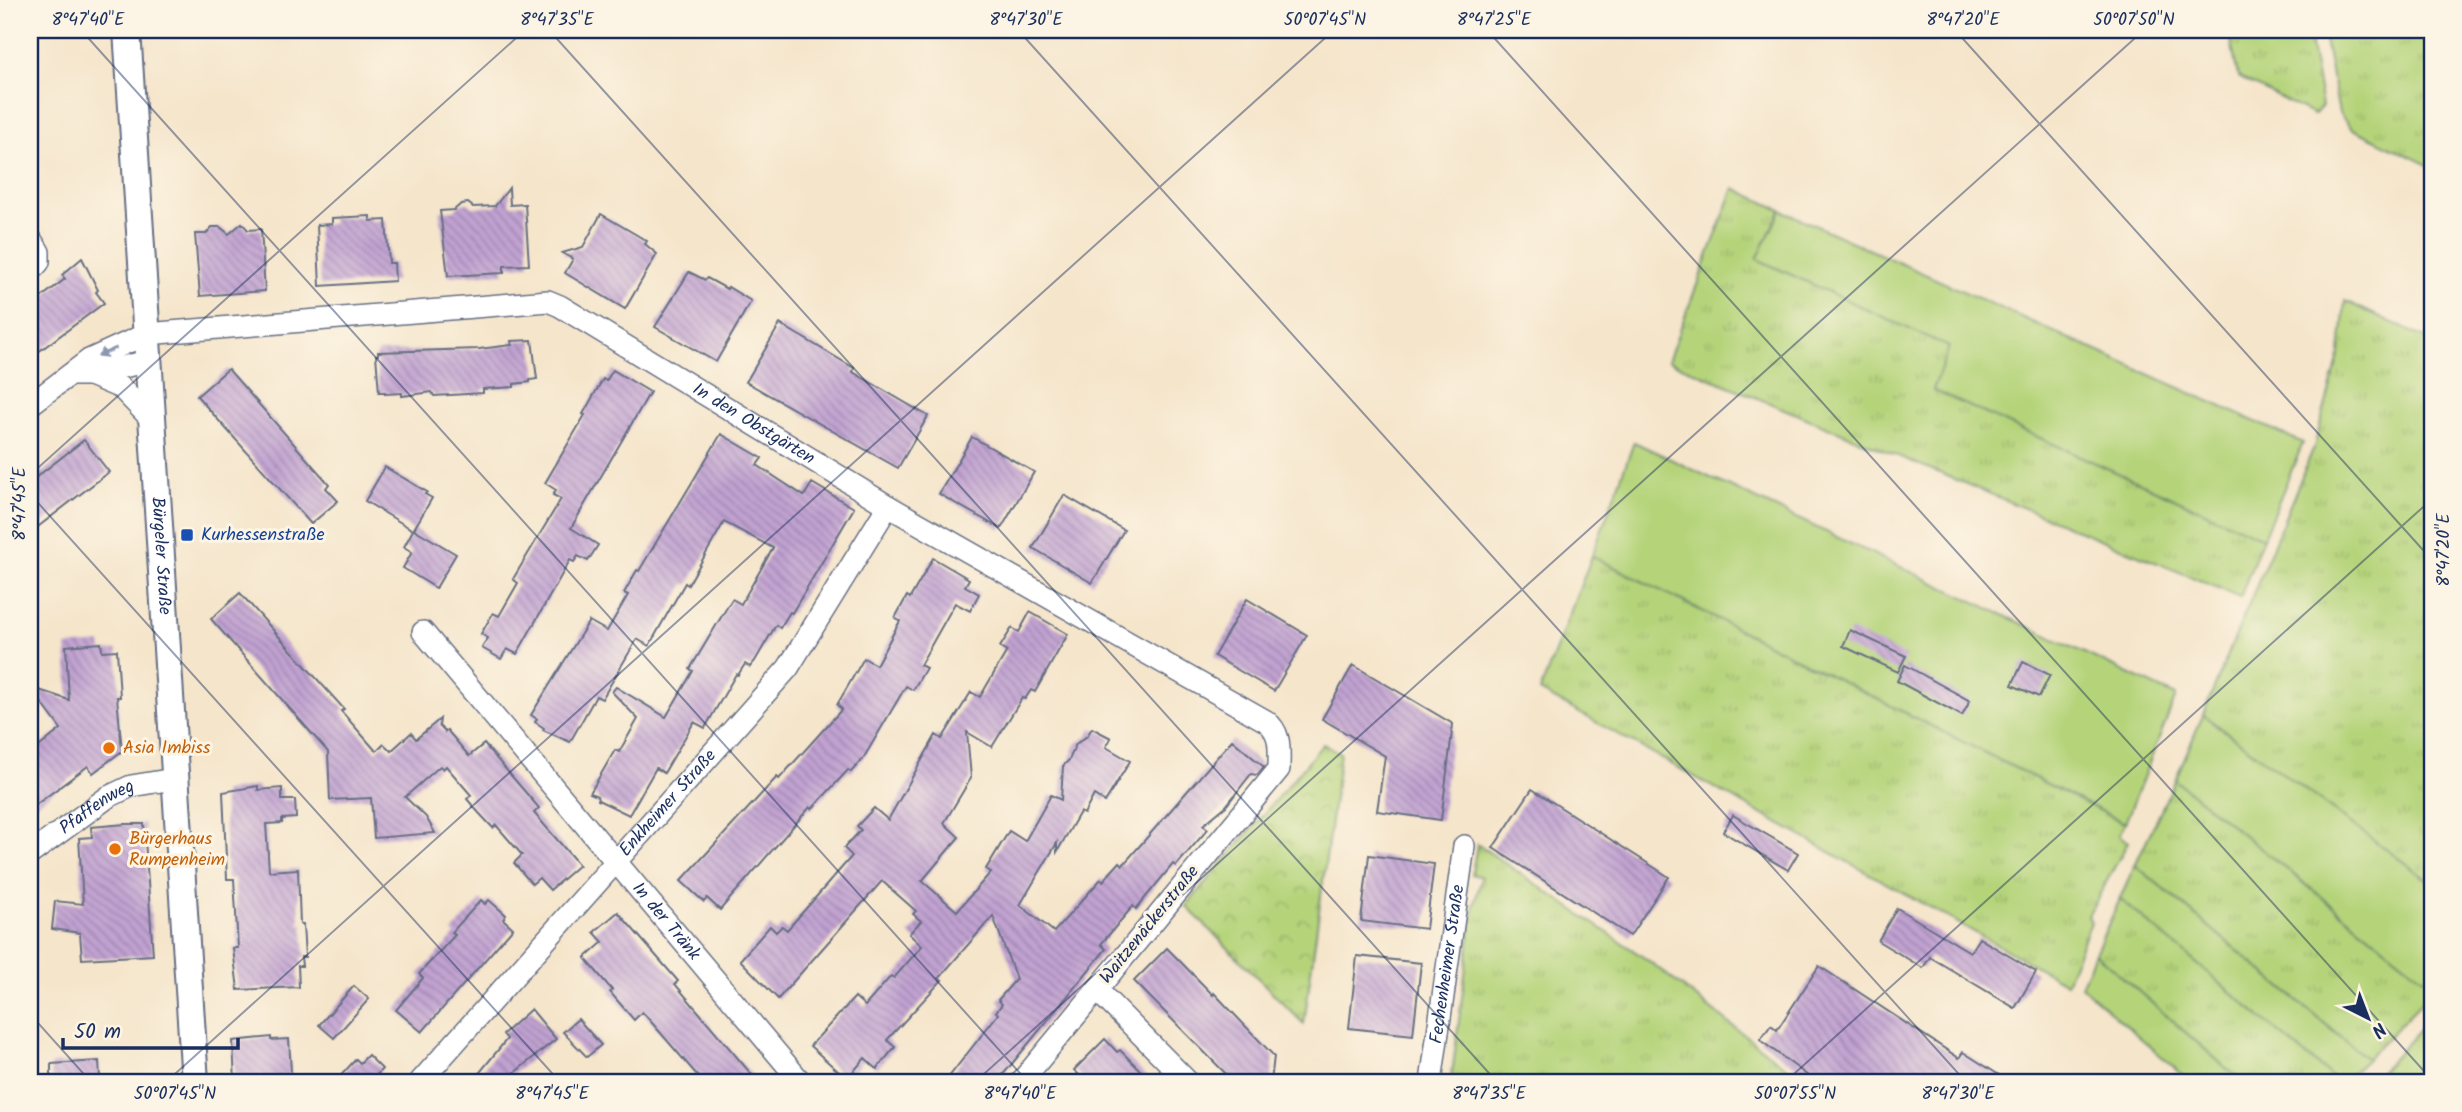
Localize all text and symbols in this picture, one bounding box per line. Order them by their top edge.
text: 8°47'40"E [51,6,125,35]
text: 8°47'35"E [520,6,595,35]
text: 8°47'30"E [989,6,1063,35]
text: 50°07'45"N [1284,6,1366,35]
text: 8°47'25"E [1457,6,1532,35]
text: 8°47'20"E [1926,6,2000,35]
text: 50°07'50"N [2093,6,2175,35]
one-way arrow [96,347,117,358]
street label: In den Obstgärten [687,375,821,473]
text: 8°47'45"E [6,467,35,541]
street label: Bürgeler Straße [143,496,179,616]
text: 8°47'20"E [2430,513,2459,587]
place label: Kurhessenstraße [201,521,325,550]
marker: Kurhessenstraße [179,527,195,543]
place label: Asia Imbiss [123,734,211,763]
marker: Asia Imbiss [101,740,117,756]
street label: Enkheimer Straße [612,743,724,864]
street label: Pfaffenweg [53,772,139,842]
place label: Bürgerhaus Rumpenheim [129,825,225,875]
marker: Bürgerhaus Rumpenheim [107,841,123,857]
street label: Waitzenäckerstraße [1093,859,1207,991]
street label: In der Tränk [625,876,708,968]
street label: Fechenheimer Straße [1422,883,1473,1045]
north arrow [2332,982,2402,1052]
scale bar [63,1007,238,1051]
text: N [2364,1014,2393,1044]
text: 50 m [74,1016,121,1049]
text: 50°07'45"N [134,1080,216,1109]
text: 8°47'45"E [515,1080,589,1109]
text: 8°47'40"E [983,1080,1057,1109]
text: 8°47'35"E [1452,1080,1527,1109]
text: 50°07'55"N [1754,1080,1836,1109]
text: 8°47'30"E [1921,1080,1995,1109]

